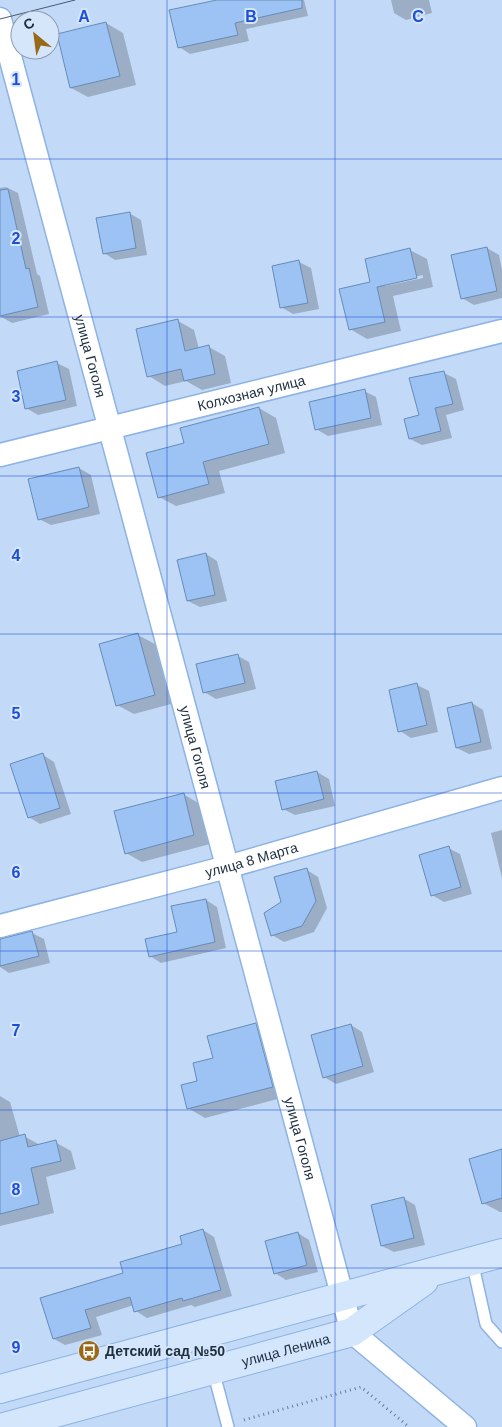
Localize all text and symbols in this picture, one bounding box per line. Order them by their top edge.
text: A [78,8,90,25]
text: B [245,8,257,25]
text: C [412,8,424,25]
north arrow [10,10,60,60]
text: С [20,14,37,33]
text: 1 [12,71,21,88]
text: 2 [12,230,21,247]
street label: улица Гоголя [72,313,109,399]
street label: Колхозная улица [196,372,307,414]
text: 3 [12,388,21,405]
text: 4 [12,547,21,564]
street label: улица Гоголя [177,704,214,790]
text: 5 [12,705,21,722]
street label: улица 8 Марта [204,839,300,880]
text: 6 [12,864,21,881]
text: 7 [12,1022,21,1039]
street label: улица Гоголя [281,1095,319,1182]
text: 8 [12,1181,21,1198]
street label: улица Ленина [240,1330,332,1370]
text: 9 [12,1339,21,1356]
bus stop icon: Детский сад №50 [77,1339,101,1363]
place label: Детский сад №50 [105,1343,225,1359]

